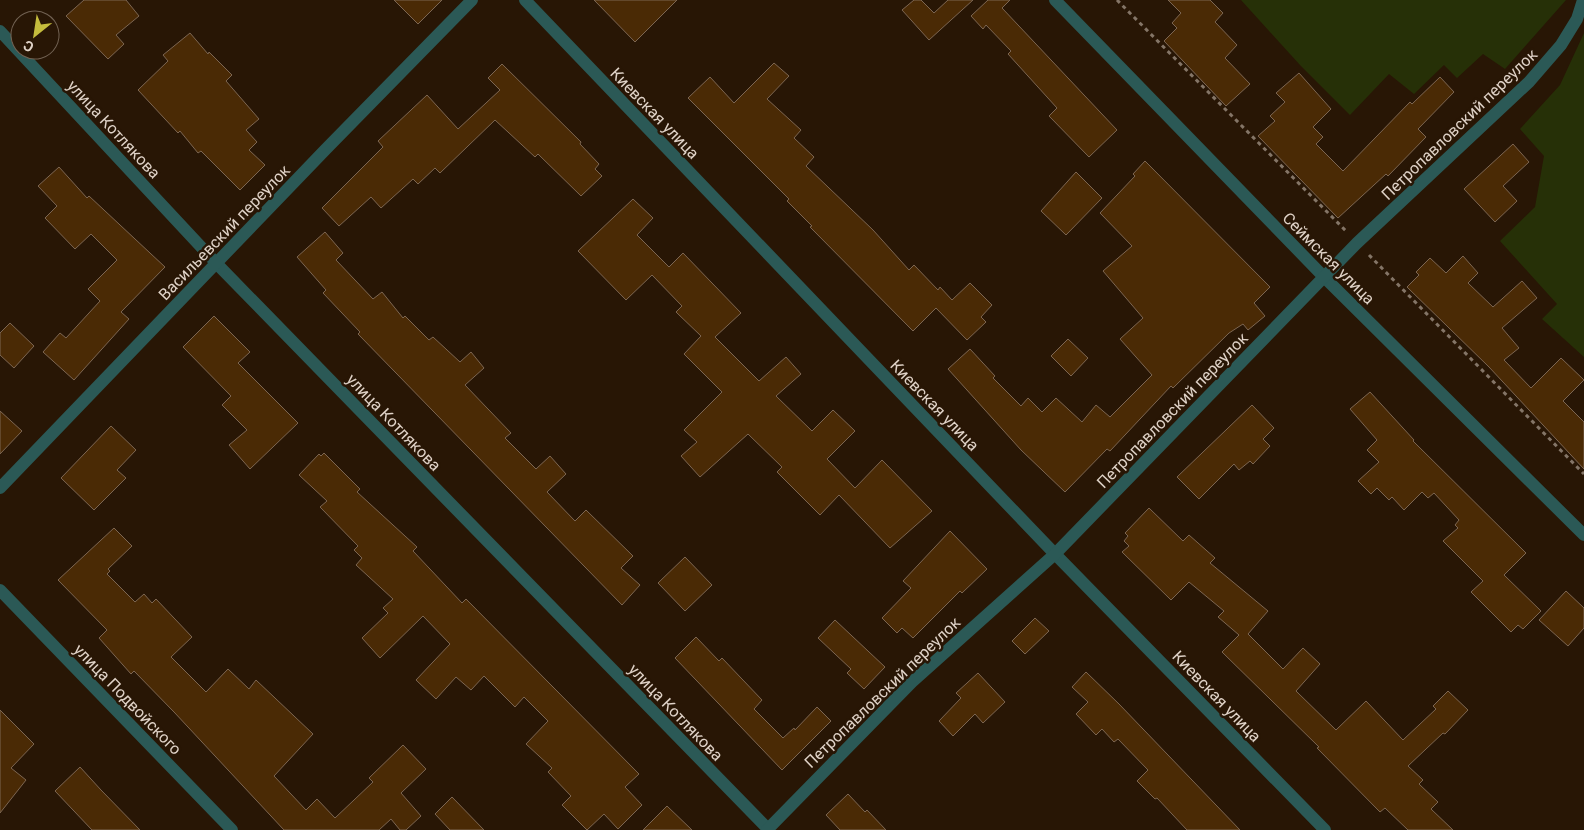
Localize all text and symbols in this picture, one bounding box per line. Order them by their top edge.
north arrow [10,10,60,60]
text: С [21,37,36,55]
street label: Петропавловский переулок [1378,45,1541,204]
street label: Киевская улица [606,64,703,163]
street label: улица Котлякова [63,76,164,182]
street label: Васильевский переулок [155,161,294,304]
street label: Сеймская улица [1279,208,1379,308]
street label: Петропавловский переулок [1093,328,1252,492]
street label: Киевская улица [886,356,983,455]
street label: улица Котлякова [343,370,445,475]
street label: Петропавловский переулок [801,613,964,772]
street label: улица Подвойского [70,640,185,759]
street label: Киевская улица [1168,647,1265,746]
street label: улица Котлякова [625,660,727,765]

